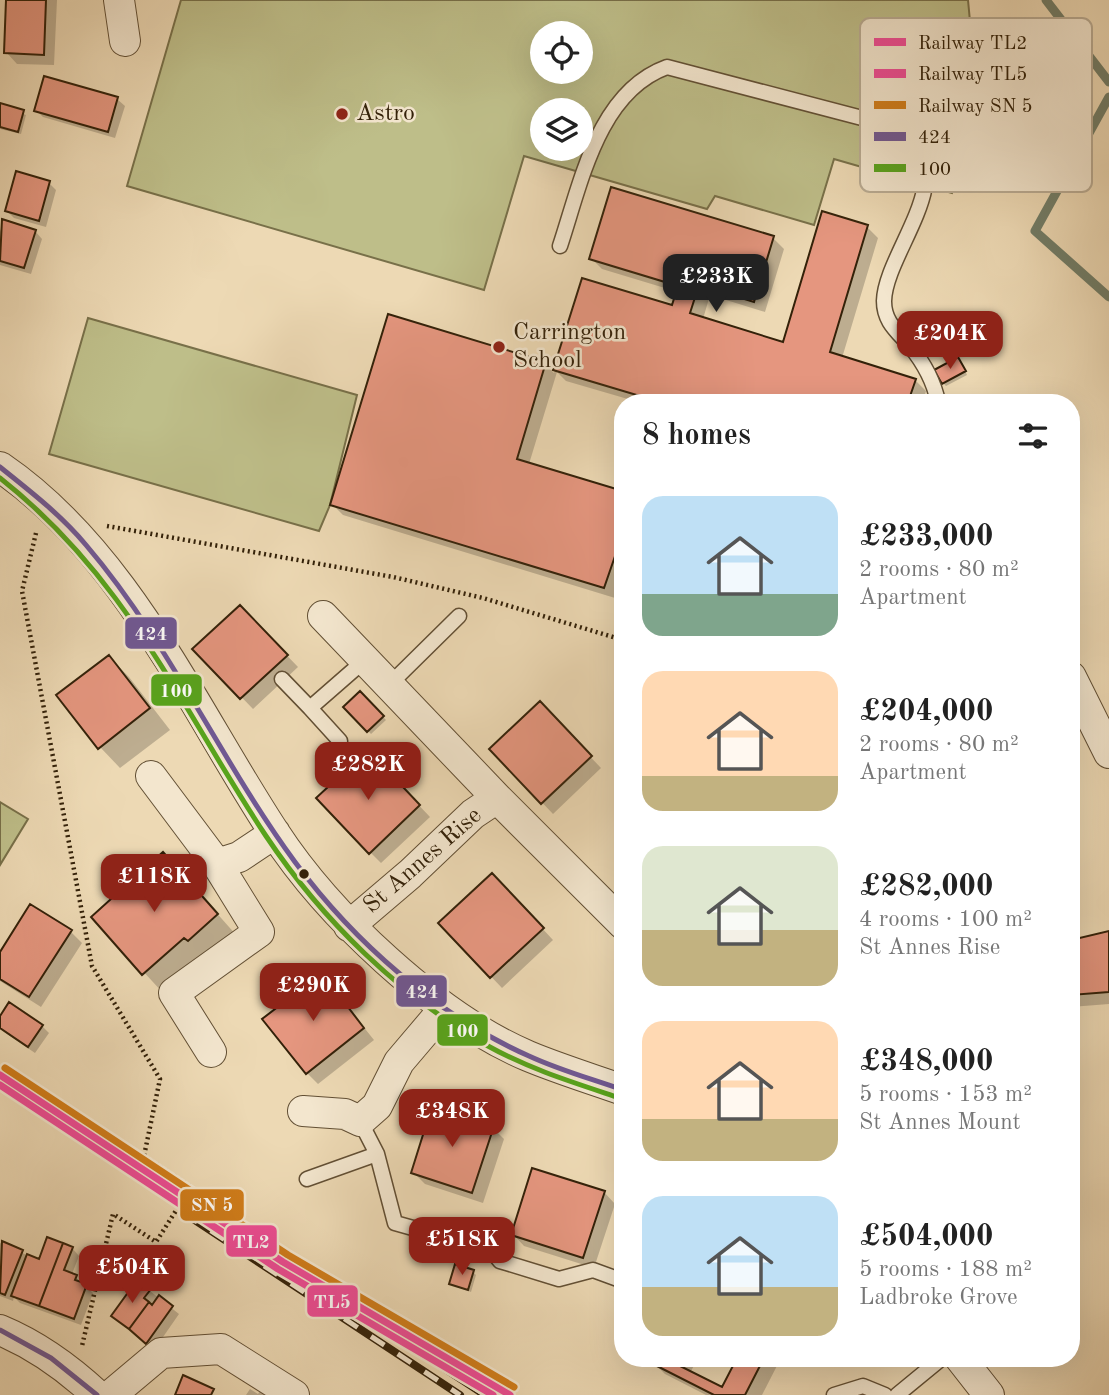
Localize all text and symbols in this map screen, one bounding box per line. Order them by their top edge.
legend [860,18,1092,192]
map controls [530,21,593,161]
button: locate [530,21,593,84]
text: Railway TL2 [918,35,1027,54]
text: Railway TL5 [918,66,1027,85]
button: layers [530,98,593,161]
text: Railway SN 5 [918,98,1033,117]
place label: Astro [356,102,415,126]
marker: Astro [334,106,350,122]
text: 424 [918,129,951,148]
text: 100 [918,161,951,180]
pin: £233K [667,254,765,314]
text: £233K [679,265,753,288]
pin: £204K [901,312,999,371]
place label: Carrington School [513,321,626,373]
text: £204K [913,322,987,345]
marker: Carrington School [491,339,507,355]
icon: filters [1014,417,1052,455]
text: 8 homes [642,421,751,451]
text: £233,000 [859,522,993,552]
icon: home [698,524,782,608]
text: 2 rooms · 80 m² [859,558,1019,581]
text: Apartment [859,586,967,609]
line badge: 424 [124,616,178,650]
text: 424 [134,626,168,645]
line badge: 100 [150,673,203,707]
text: 100 [159,683,193,702]
text: £204,000 [859,697,993,727]
icon: home [698,699,782,783]
text: 2 rooms · 80 m² [859,733,1019,756]
pin: £282K [319,742,417,802]
text: £282K [331,753,405,776]
text: Apartment [859,761,967,784]
street label: St Annes Rise [359,804,487,918]
pin: £118K [105,855,203,914]
text: £118K [117,865,191,888]
unlabelled marker [297,867,311,881]
text: £282,000 [859,872,993,902]
icon: home [698,874,782,958]
text: 4 rooms · 100 m² [859,908,1032,931]
text: St Annes Rise [859,936,1000,959]
pin: £290K [264,964,362,1023]
text: £290K [276,974,350,997]
line badge: 424 [395,974,448,1008]
text: 424 [405,984,439,1003]
line badge: 100 [436,1013,489,1047]
text: 100 [445,1023,479,1042]
text: £348,000 [859,1047,993,1077]
icon: home [698,1049,782,1133]
text: 5 rooms · 153 m² [859,1083,1032,1106]
pin: £348K [403,1090,501,1149]
text: £348K [415,1100,489,1123]
text: St Annes Mount [859,1111,1021,1134]
line badge: SN 5 [179,1188,245,1222]
text: SN 5 [191,1197,233,1216]
pin: £518K [413,1218,511,1277]
text: £504,000 [859,1222,993,1252]
line badge: TL2 [225,1224,278,1258]
icon: home [698,1224,782,1308]
text: £518K [425,1228,499,1251]
text: TL2 [232,1234,270,1253]
pin: £504K [83,1246,181,1305]
text: £504K [95,1256,169,1279]
text: 5 rooms · 188 m² [859,1258,1032,1281]
line badge: TL5 [306,1284,359,1318]
text: Ladbroke Grove [859,1286,1017,1309]
text: TL5 [313,1294,351,1313]

